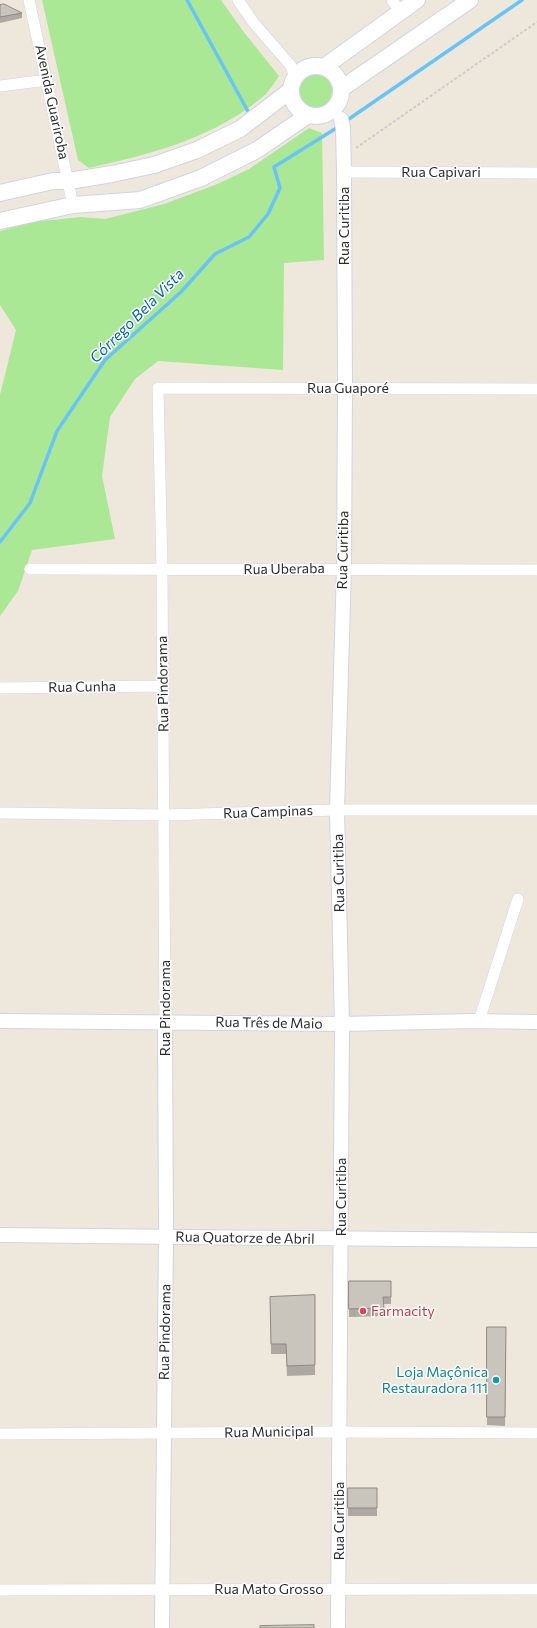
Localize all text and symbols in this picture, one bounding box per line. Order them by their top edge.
street label: Avenida Guariroba [32,43,72,161]
street label: Rua Capivari [401,164,481,180]
street label: Rua Curitiba [336,187,352,265]
water label: Córrego Bela Vista [86,265,188,367]
street label: Rua Guaporé [307,380,389,396]
street label: Rua Curitiba [334,511,352,589]
street label: Rua Uberaba [243,560,325,578]
street label: Rua Pindorama [154,636,172,732]
street label: Rua Cunha [48,678,116,696]
street label: Rua Campinas [223,802,313,822]
street label: Rua Curitiba [330,834,348,912]
street label: Rua Pindorama [157,960,173,1056]
street label: Rua Três de Maio [215,1014,323,1032]
street label: Rua Curitiba [333,1158,349,1236]
street label: Rua Quatorze de Abril [175,1228,315,1248]
street label: Rua Pindorama [156,1284,174,1380]
place label: Farmacity [371,1303,435,1319]
marker: Farmacity [358,1306,368,1316]
place label: Loja Maçônica Restauradora 111 [382,1364,488,1396]
marker: Loja Maçônica Restauradora 111 [491,1375,501,1385]
street label: Rua Municipal [224,1423,314,1441]
street label: Rua Curitiba [331,1482,347,1560]
street label: Rua Mato Grosso [214,1581,324,1597]

